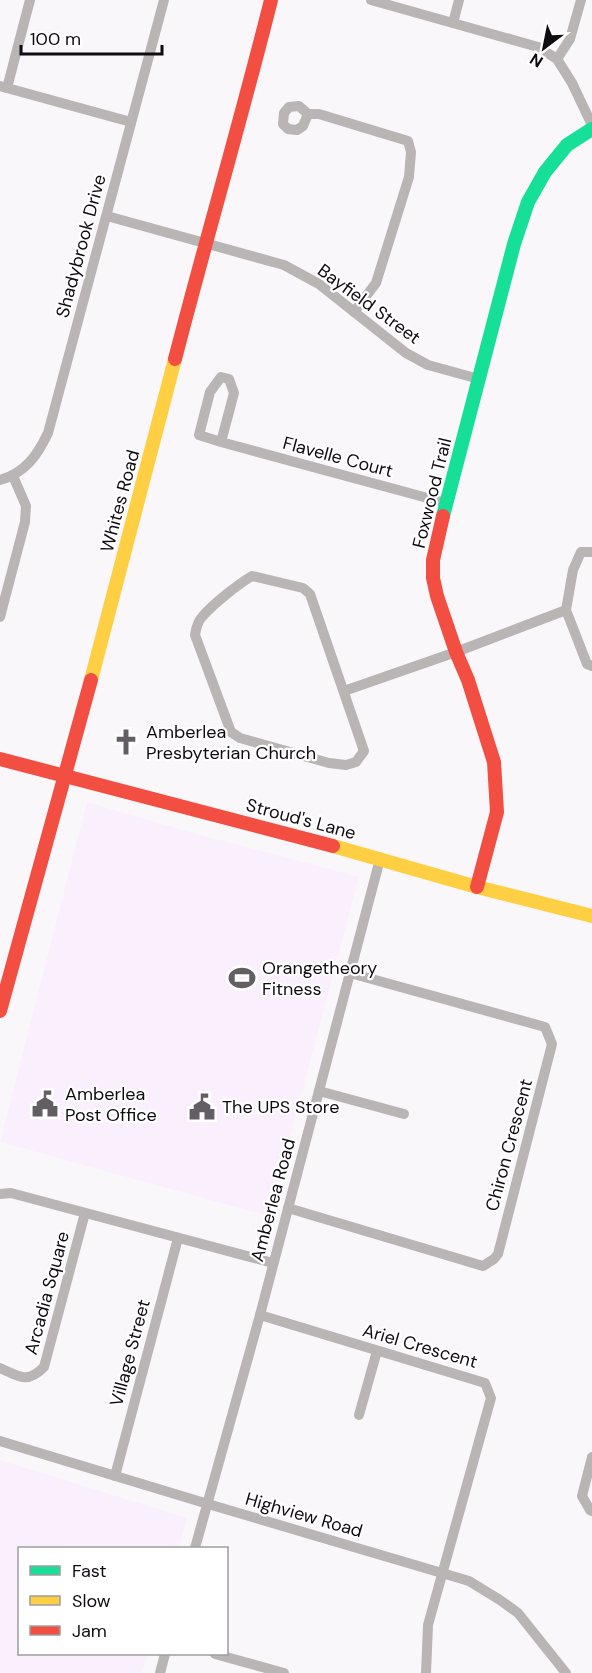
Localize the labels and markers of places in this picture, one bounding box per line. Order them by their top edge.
place label: Amberlea Presbyterian Church [146,720,316,765]
church icon: Amberlea Presbyterian Church [111,727,141,757]
place label: Orangetheory Fitness [262,956,377,1001]
sports icon: Orangetheory Fitness [227,963,257,993]
place label: Amberlea Post Office [65,1082,157,1127]
public building icon: Amberlea Post Office [30,1089,60,1119]
public building icon: The UPS Store [187,1092,217,1122]
place label: The UPS Store [222,1095,339,1119]

